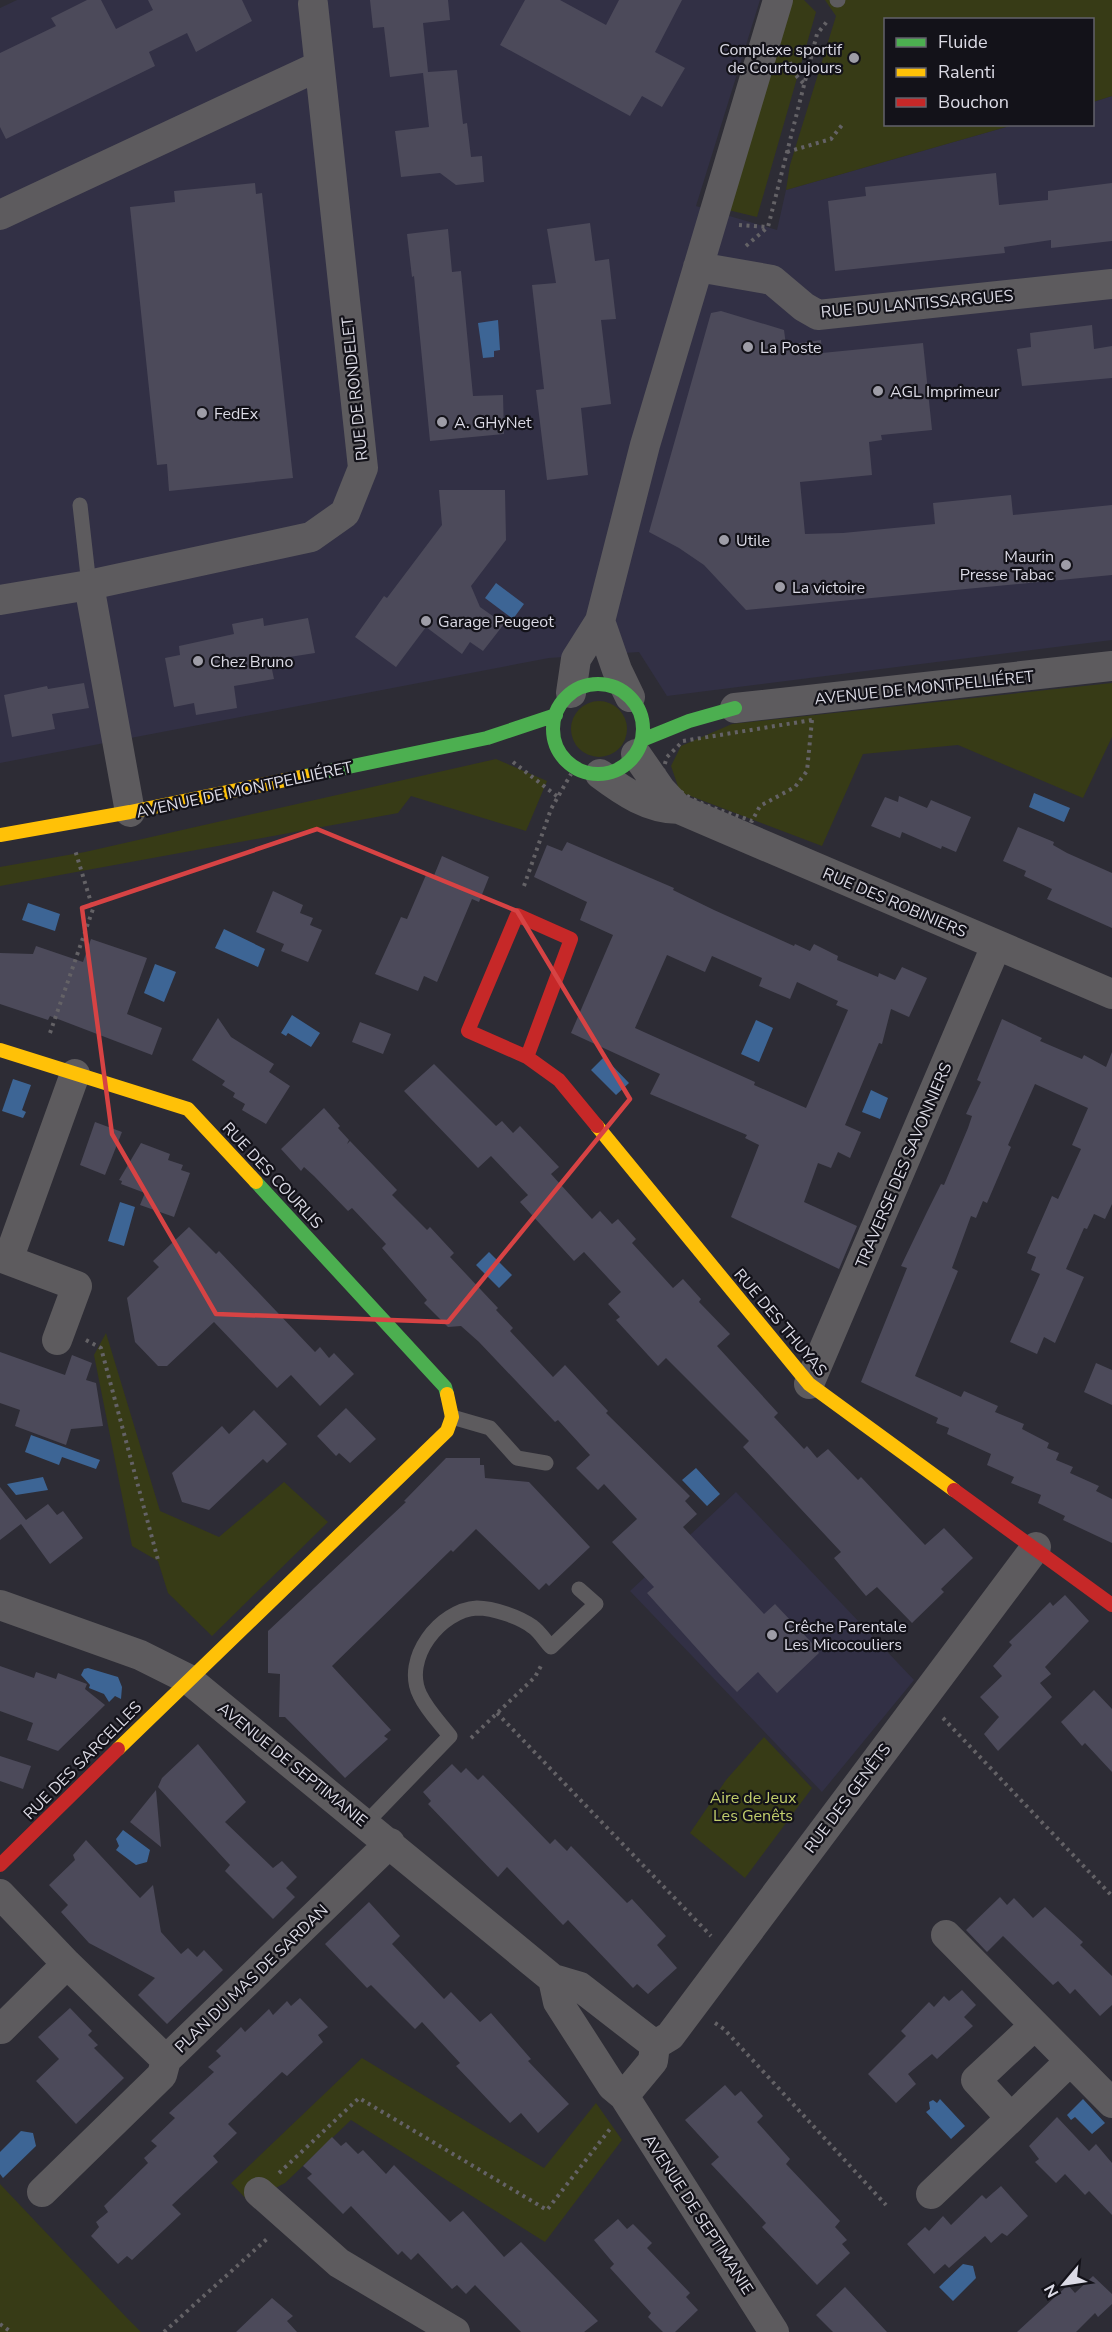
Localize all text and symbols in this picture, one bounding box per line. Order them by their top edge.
legend [884,18,1094,126]
text: Fluide [938,30,988,54]
place label: Complexe sportif de Courtoujours [719,39,843,79]
marker: Complexe sportif de Courtoujours [847,51,861,65]
text: Ralenti [938,60,995,84]
text: Bouchon [938,90,1009,114]
street label: RUE DU LANTISSARGUES [820,285,1014,323]
street label: RUE DE RONDELET [336,316,373,462]
place label: La Poste [760,337,822,359]
marker: La Poste [741,340,755,354]
place label: AGL Imprimeur [890,381,1000,403]
marker: AGL Imprimeur [871,384,885,398]
place label: FedEx [214,403,259,425]
marker: FedEx [195,406,209,420]
place label: A. GHyNet [454,412,532,434]
marker: A. GHyNet [435,415,449,429]
place label: Utile [736,530,770,552]
marker: Utile [717,533,731,547]
place label: Maurin Presse Tabac [960,546,1055,586]
marker: Maurin Presse Tabac [1059,558,1073,572]
place label: La victoire [792,577,865,599]
marker: La victoire [773,580,787,594]
place label: Garage Peugeot [438,611,554,633]
marker: Garage Peugeot [419,614,433,628]
place label: Chez Bruno [210,651,293,673]
marker: Chez Bruno [191,654,205,668]
street label: AVENUE DE MONTPELLIÉRET [813,665,1035,710]
street label: AVENUE DE MONTPELLIÉRET [134,756,355,824]
street label: RUE DES ROBINIERS [819,863,970,943]
street label: TRAVERSE DES SAVONNIERS [851,1059,957,1272]
street label: RUE DES COURLIS [217,1118,328,1234]
street label: RUE DES THUYAS [729,1264,832,1381]
place label: Crêche Parentale Les Micocouliers [784,1616,907,1656]
marker: Crêche Parentale Les Micocouliers [765,1628,779,1642]
street label: RUE DES SARCELLES [19,1696,147,1825]
street label: AVENUE DE SEPTIMANIE [213,1697,372,1832]
street label: RUE DES GENÊTS [799,1739,896,1858]
park label: Aire de Jeux Les Genêts [710,1787,797,1827]
street label: PLAN DU MAS DE SARDAN [170,1899,333,2058]
street label: AVENUE DE SEPTIMANIE [638,2130,758,2299]
north arrow [1034,2254,1094,2314]
text: N [1039,2280,1064,2301]

